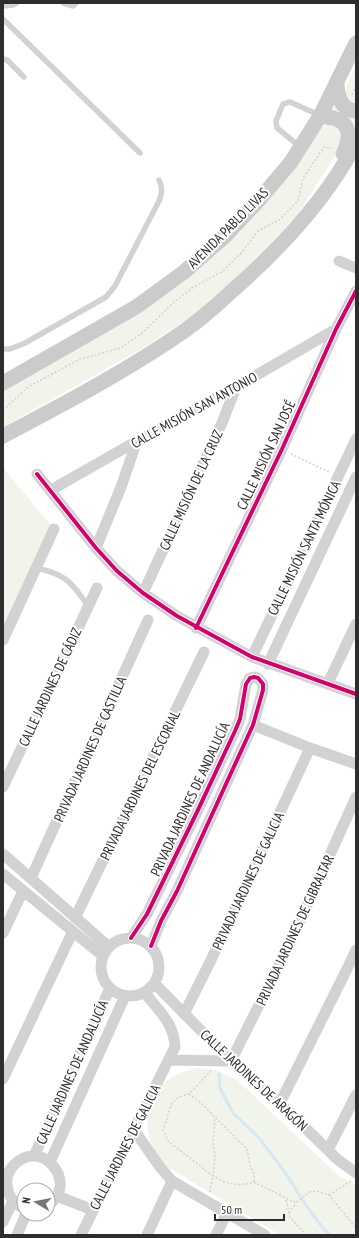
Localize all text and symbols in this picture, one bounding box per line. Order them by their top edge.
street label: AVENIDA PABLO LIVAS [184,184,272,272]
street label: CALLE MISIÓN SAN ANTONIO [128,368,261,452]
street label: CALLE MISIÓN SAN JOSÉ [233,397,299,513]
street label: CALLE MISIÓN DE LA CRUZ [155,427,227,553]
street label: CALLE MISIÓN SANTA MÓNICA [264,477,345,618]
street label: CALLE JARDINES DE CÁDIZ [15,625,85,749]
street label: PRIVADA JARDINES DE CASTILLA [50,673,130,825]
street label: PRIVADA JARDINES DEL ESCORIAL [96,707,184,863]
street label: PRIVADA JARDINES DE ANDALUCÍA [146,719,234,879]
street label: PRIVADA JARDINES DE GALICIA [208,809,288,953]
street label: PRIVADA JARDINES DE GIBRALTAR [252,852,338,1008]
street label: CALLE JARDINES DE ANDALUCÍA [32,997,112,1147]
street label: CALLE JARDINES DE ARAGÓN [196,1026,312,1134]
street label: CALLE JARDINES DE GALICIA [86,1081,165,1213]
north arrow [16,1182,56,1222]
text: N [19,1196,34,1204]
scale bar [215,1196,284,1222]
text: 50 m [221,1202,242,1217]

